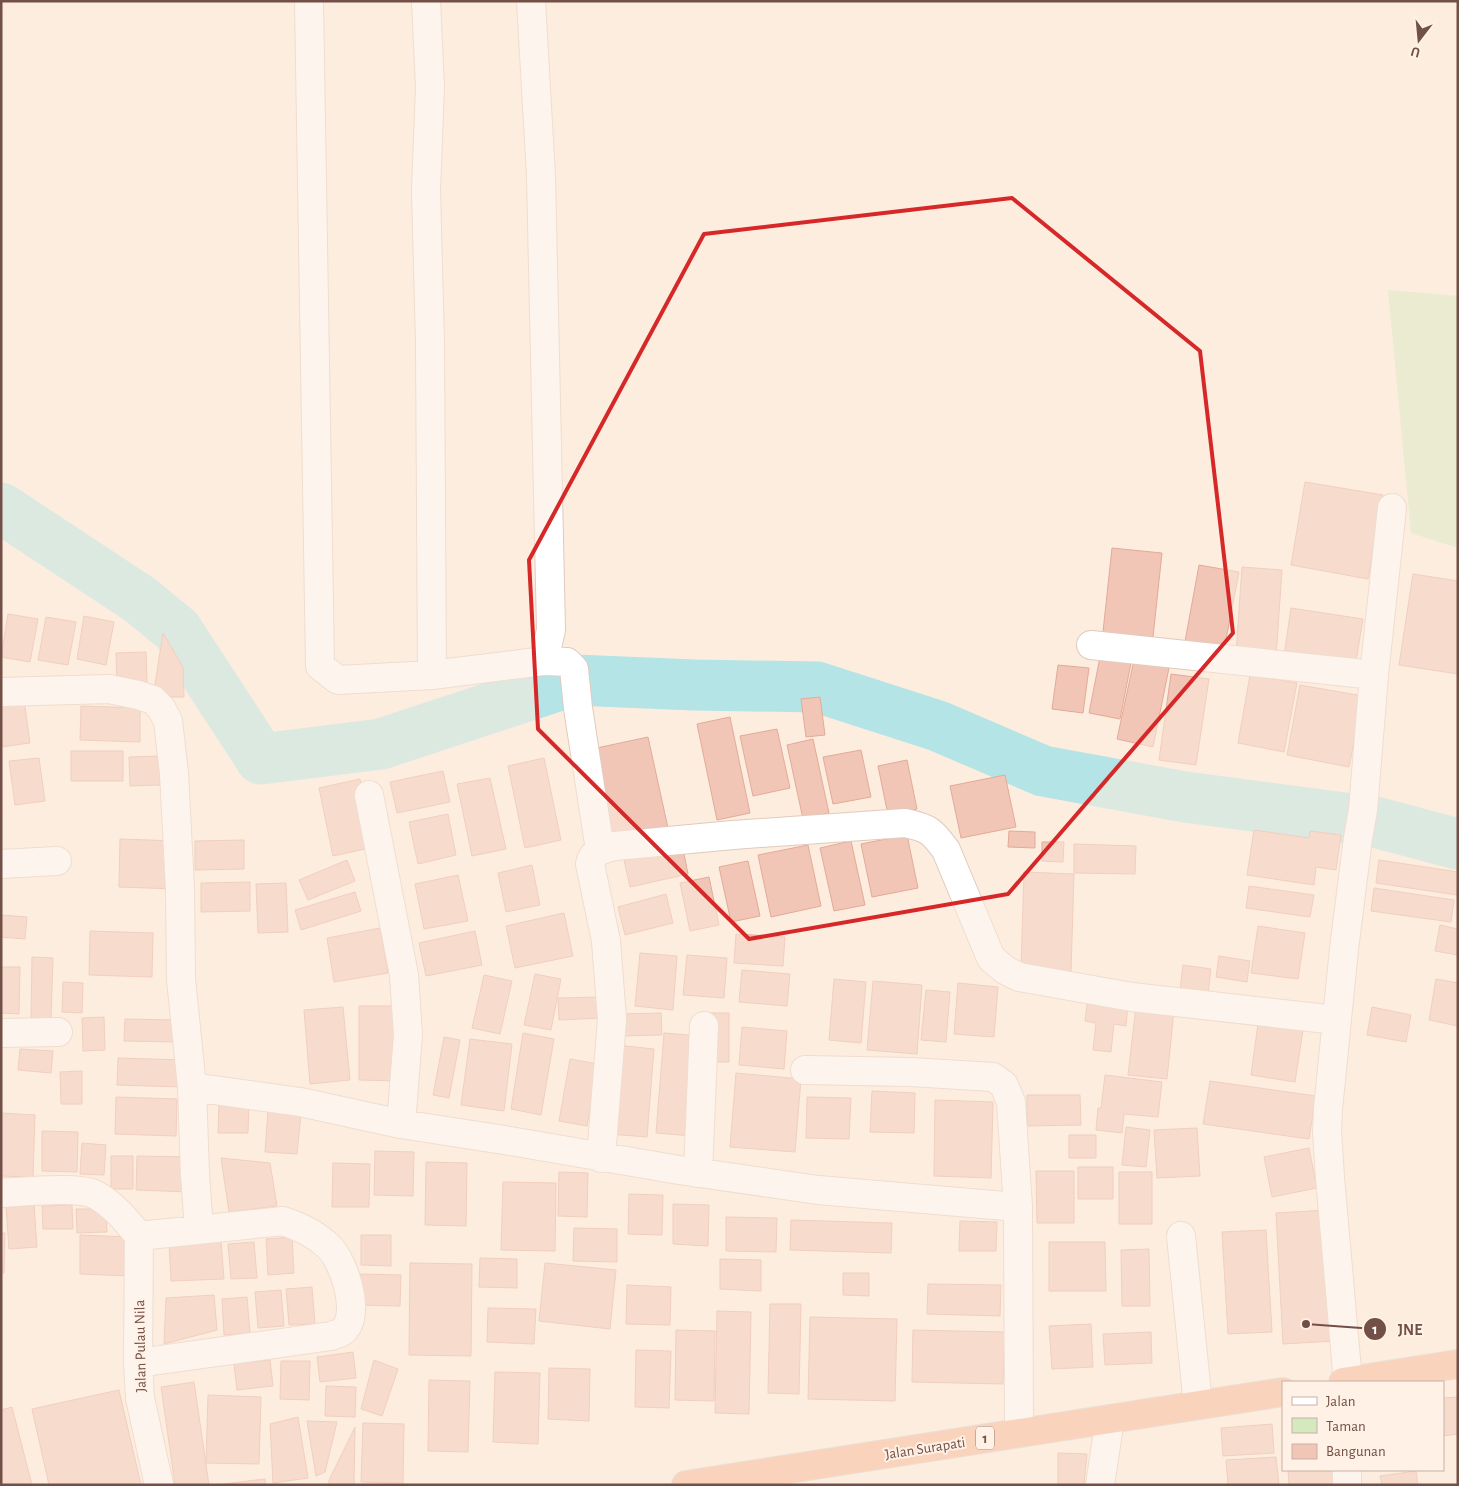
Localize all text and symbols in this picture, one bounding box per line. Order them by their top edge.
north arrow [1394,15,1444,65]
text: U [1409,44,1422,59]
street label: Jalan Pulau Nila [132,1300,149,1392]
callout: JNE [1362,1314,1432,1345]
text: 1 [1372,1322,1378,1337]
text: JNE [1398,1322,1422,1338]
legend [1282,1381,1444,1471]
text: Jalan [1326,1394,1356,1409]
text: Taman [1326,1419,1366,1434]
road number: 1 [976,1426,994,1450]
street label: Jalan Surapati [884,1435,966,1462]
text: Bangunan [1326,1444,1386,1459]

